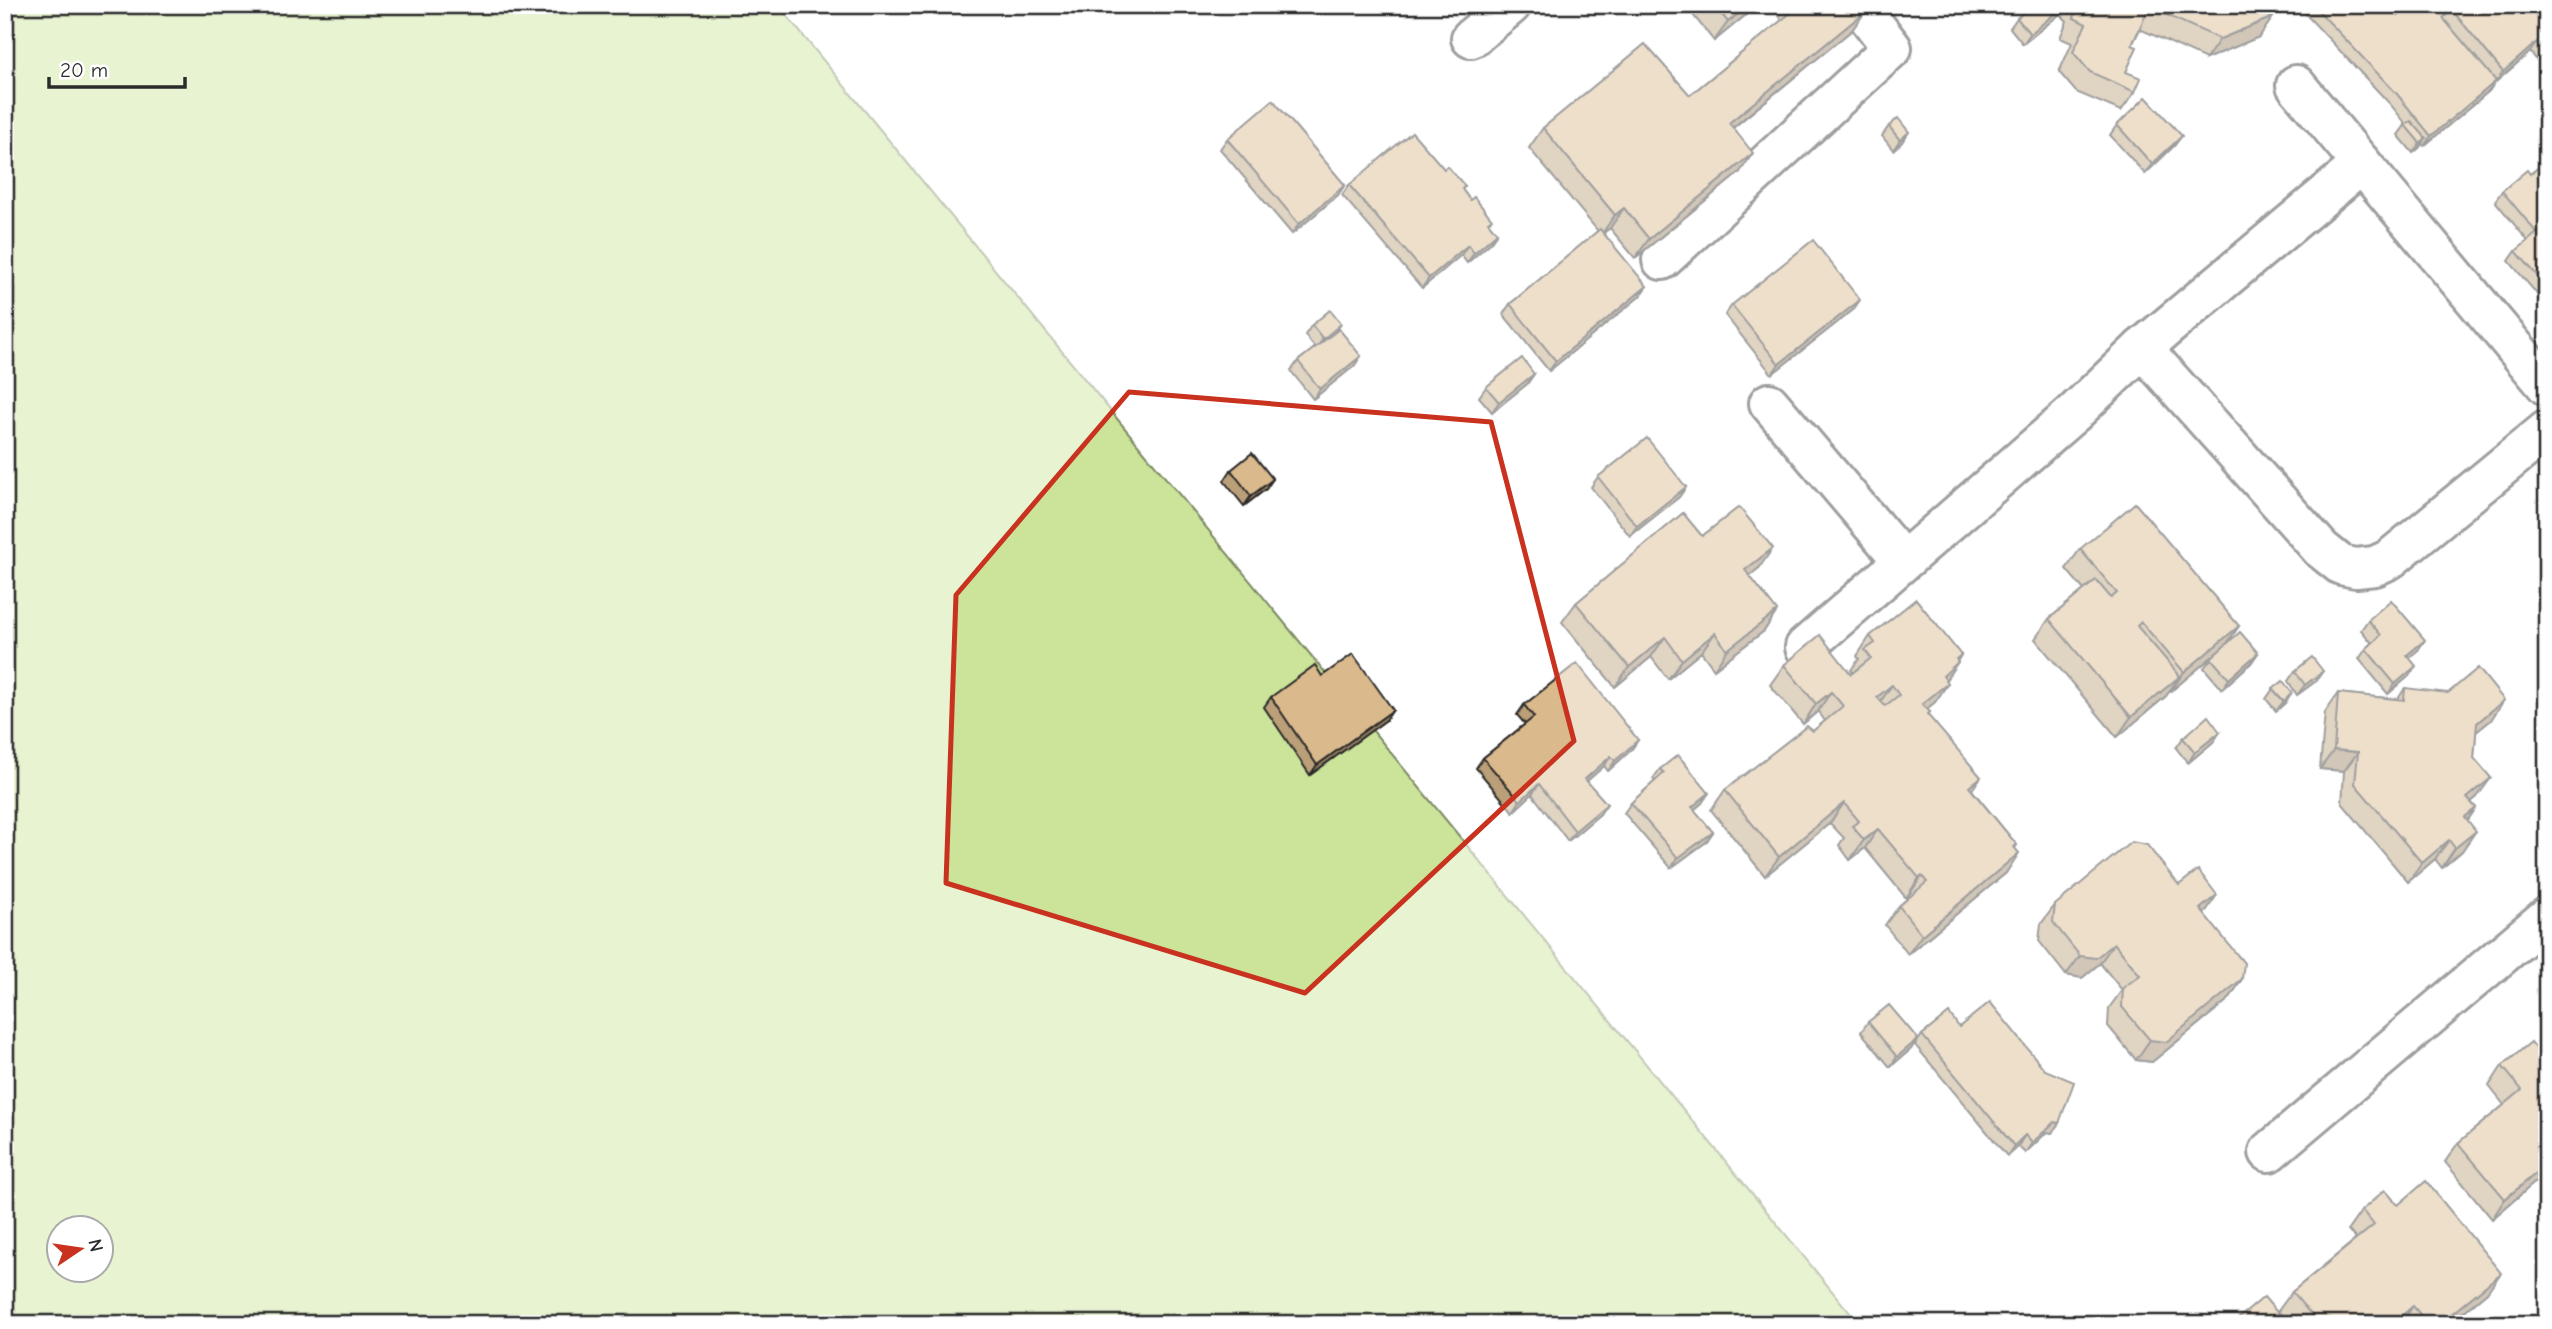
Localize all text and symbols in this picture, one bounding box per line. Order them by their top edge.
scale bar [49,46,186,90]
text: 20 m [60,58,108,82]
north arrow [46,1214,116,1284]
text: N [83,1237,108,1254]

